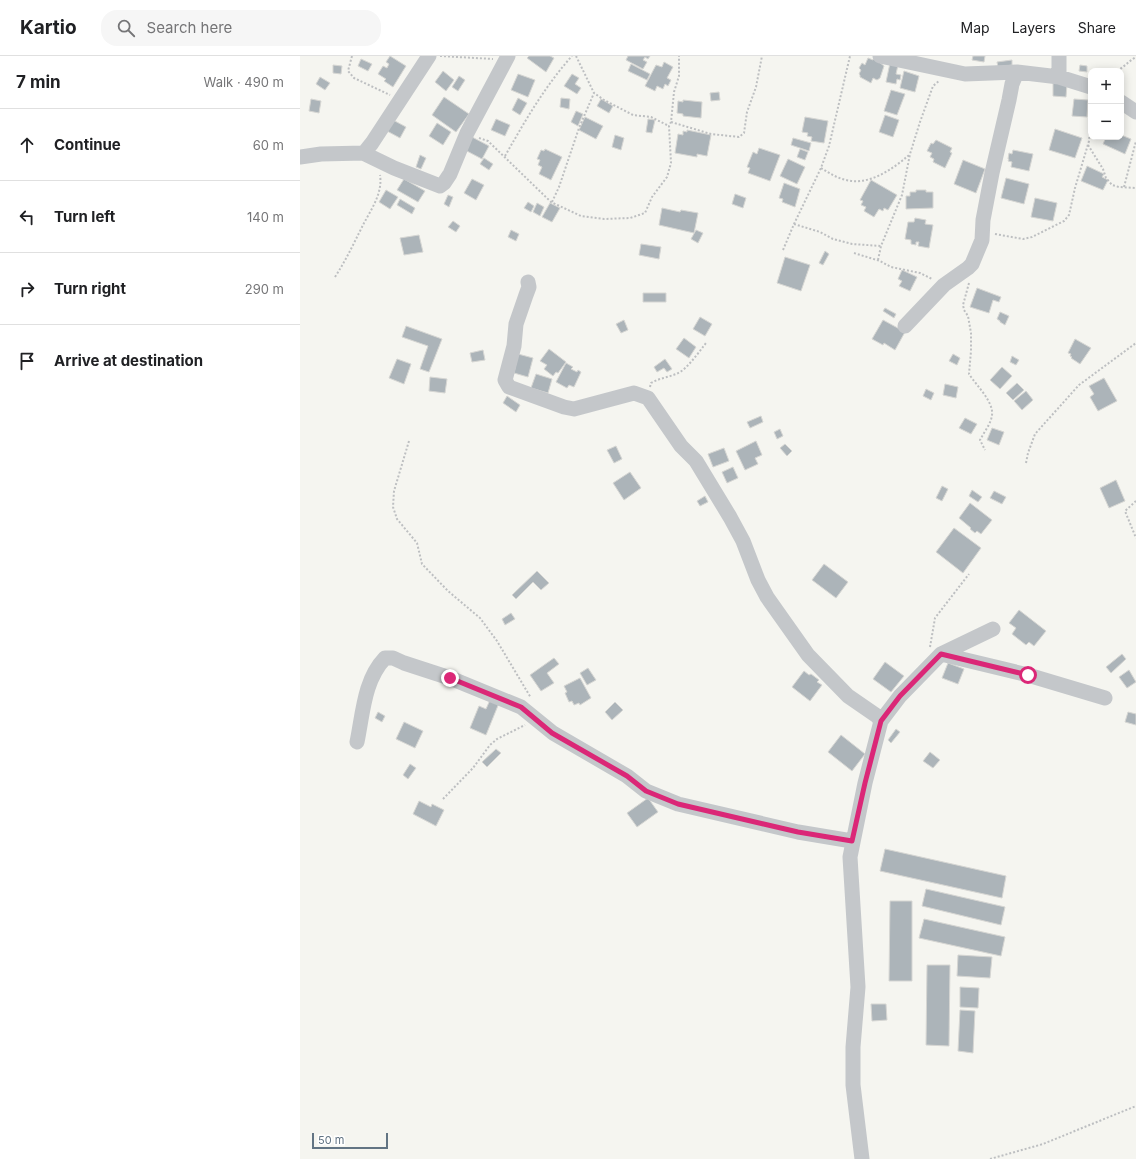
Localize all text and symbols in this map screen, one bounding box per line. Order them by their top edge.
search box [101,10,381,46]
text: Kartio [20,16,77,39]
icon: search [115,17,137,39]
text: Search here [147,18,232,37]
text: Map [961,19,990,36]
text: Layers [1012,19,1056,36]
text: Share [1078,19,1116,36]
map controls [1088,68,1124,140]
button: + [1088,68,1124,104]
text: 7 min [16,72,61,92]
text: Walk · 490 m [204,74,284,90]
button: − [1088,104,1124,140]
icon: ahead [16,134,38,156]
text: Continue [54,135,121,154]
text: 60 m [253,137,284,153]
icon: left [16,206,38,228]
text: Turn left [54,207,115,226]
text: 140 m [247,209,284,225]
icon: right [16,278,38,300]
text: Turn right [54,279,126,298]
text: 290 m [245,281,284,297]
icon: arrive [16,350,38,372]
text: Arrive at destination [54,351,203,370]
route start [1019,666,1037,684]
route end [441,669,459,687]
scale bar [312,1131,388,1150]
text: 50 m [318,1133,344,1147]

